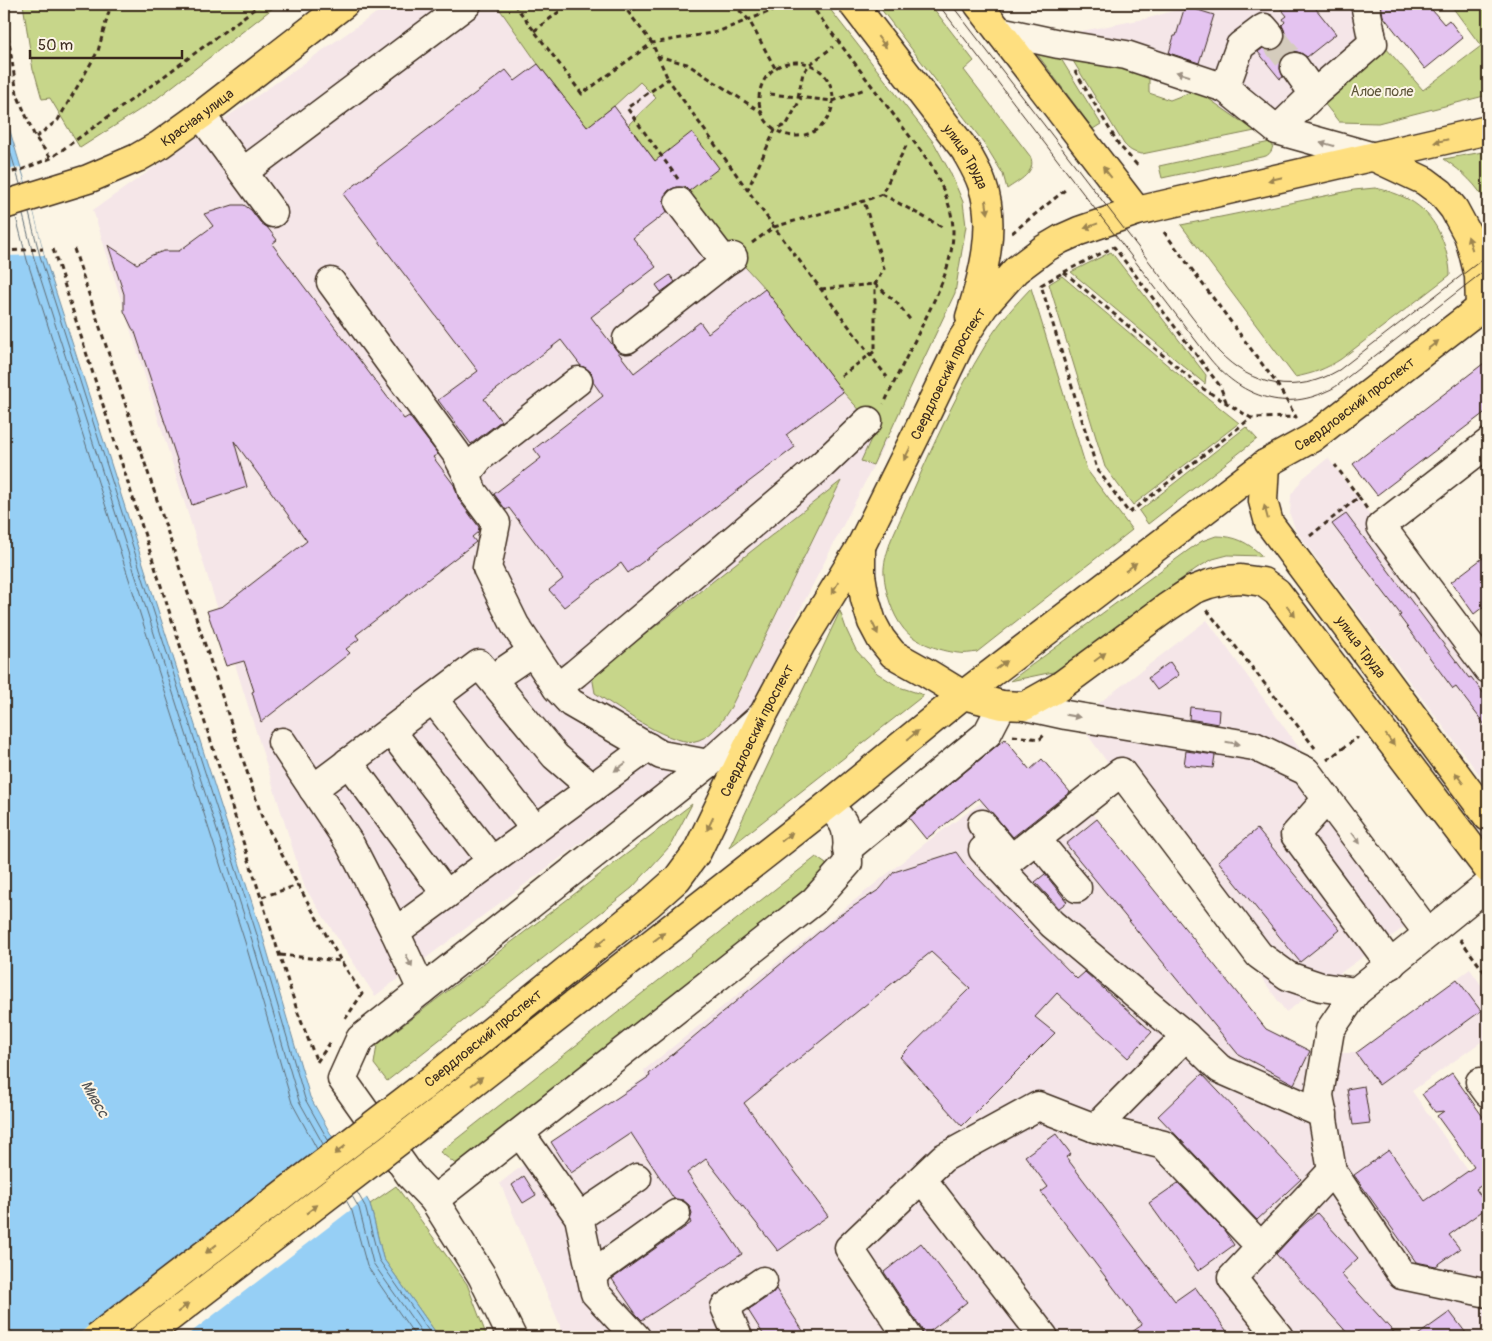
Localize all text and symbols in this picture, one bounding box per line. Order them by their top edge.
scale bar [30,28,182,60]
one-way arrow [877,35,888,48]
text: 50 m [38,36,73,55]
one-way arrow [1175,70,1190,78]
park label: Алое поле [1351,83,1414,100]
street label: Красная улица [158,85,237,150]
street label: улица Труда [939,120,991,191]
one-way arrow [1433,137,1448,145]
one-way arrow [1319,139,1334,147]
one-way arrow [1102,166,1113,179]
one-way arrow [1267,175,1282,183]
one-way arrow [983,199,991,215]
one-way arrow [1083,222,1098,230]
one-way arrow [1466,236,1474,251]
street label: Свердловский проспект [907,305,989,443]
one-way arrow [1426,339,1439,350]
street label: Свердловский проспект [1292,354,1418,455]
one-way arrow [903,447,911,461]
one-way arrow [1261,504,1269,519]
one-way arrow [1124,561,1137,572]
one-way arrow [831,582,840,595]
one-way arrow [1286,604,1297,617]
street label: улица Труда [1331,612,1389,681]
one-way arrow [872,621,880,635]
one-way arrow [1093,652,1107,662]
one-way arrow [994,660,1008,670]
street label: Свердловский проспект [717,661,798,800]
one-way arrow [1065,713,1081,721]
one-way arrow [907,729,920,740]
one-way arrow [1385,733,1395,747]
one-way arrow [1225,739,1241,747]
one-way arrow [614,762,627,773]
one-way arrow [1454,771,1464,785]
one-way arrow [706,817,714,831]
one-way arrow [1351,831,1361,845]
one-way arrow [780,832,794,842]
one-way arrow [652,932,665,943]
one-way arrow [595,936,608,947]
one-way arrow [405,954,413,968]
street label: Свердловский проспект [421,986,546,1091]
one-way arrow [470,1076,483,1087]
water label: Миасс [76,1077,113,1122]
one-way arrow [334,1145,347,1156]
one-way arrow [305,1203,318,1214]
one-way arrow [205,1244,218,1255]
one-way arrow [176,1302,189,1313]

